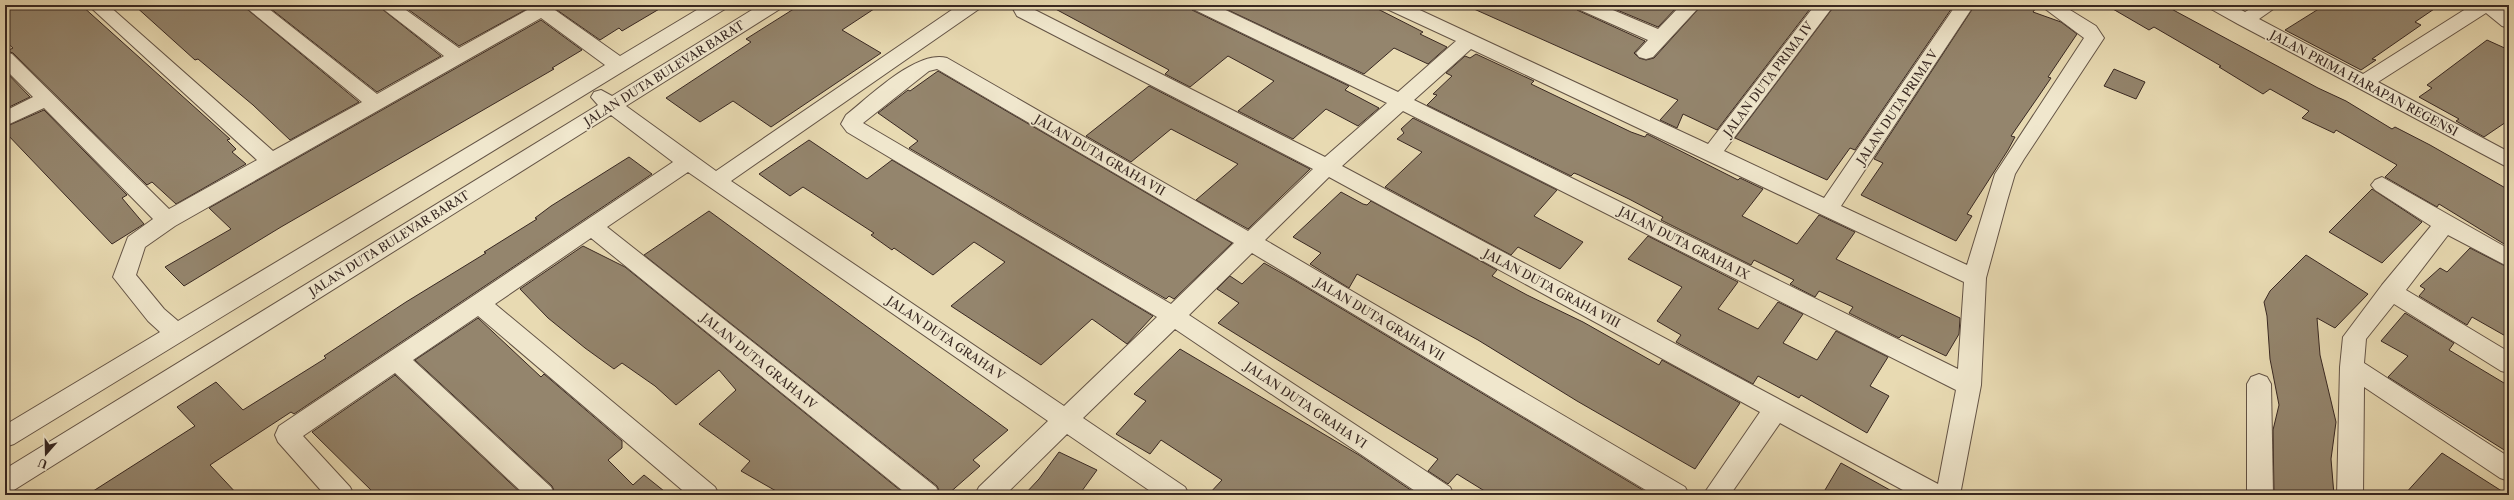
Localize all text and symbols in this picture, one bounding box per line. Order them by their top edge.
street label: JALAN DUTA BULEVAR BARAT [579,17,747,130]
street label: JALAN DUTA PRIMA IV [1719,18,1816,141]
street label: JALAN PRIMA HARAPAN REGENSI [2266,26,2461,139]
street label: JALAN DUTA PRIMA V [1852,47,1941,169]
street label: JALAN DUTA GRAHA VII [1030,110,1168,199]
street label: JALAN DUTA BULEVAR BARAT [304,187,472,300]
street label: JALAN DUTA GRAHA IX [1614,203,1752,283]
street label: JALAN DUTA GRAHA VIII [1479,245,1623,330]
street label: JALAN DUTA GRAHA VII [1311,273,1447,364]
street label: JALAN DUTA GRAHA V [882,292,1008,383]
street label: JALAN DUTA GRAHA IV [697,309,820,412]
street label: JALAN DUTA GRAHA VI [1241,357,1370,451]
north arrow [26,434,66,474]
text: U [36,455,49,472]

